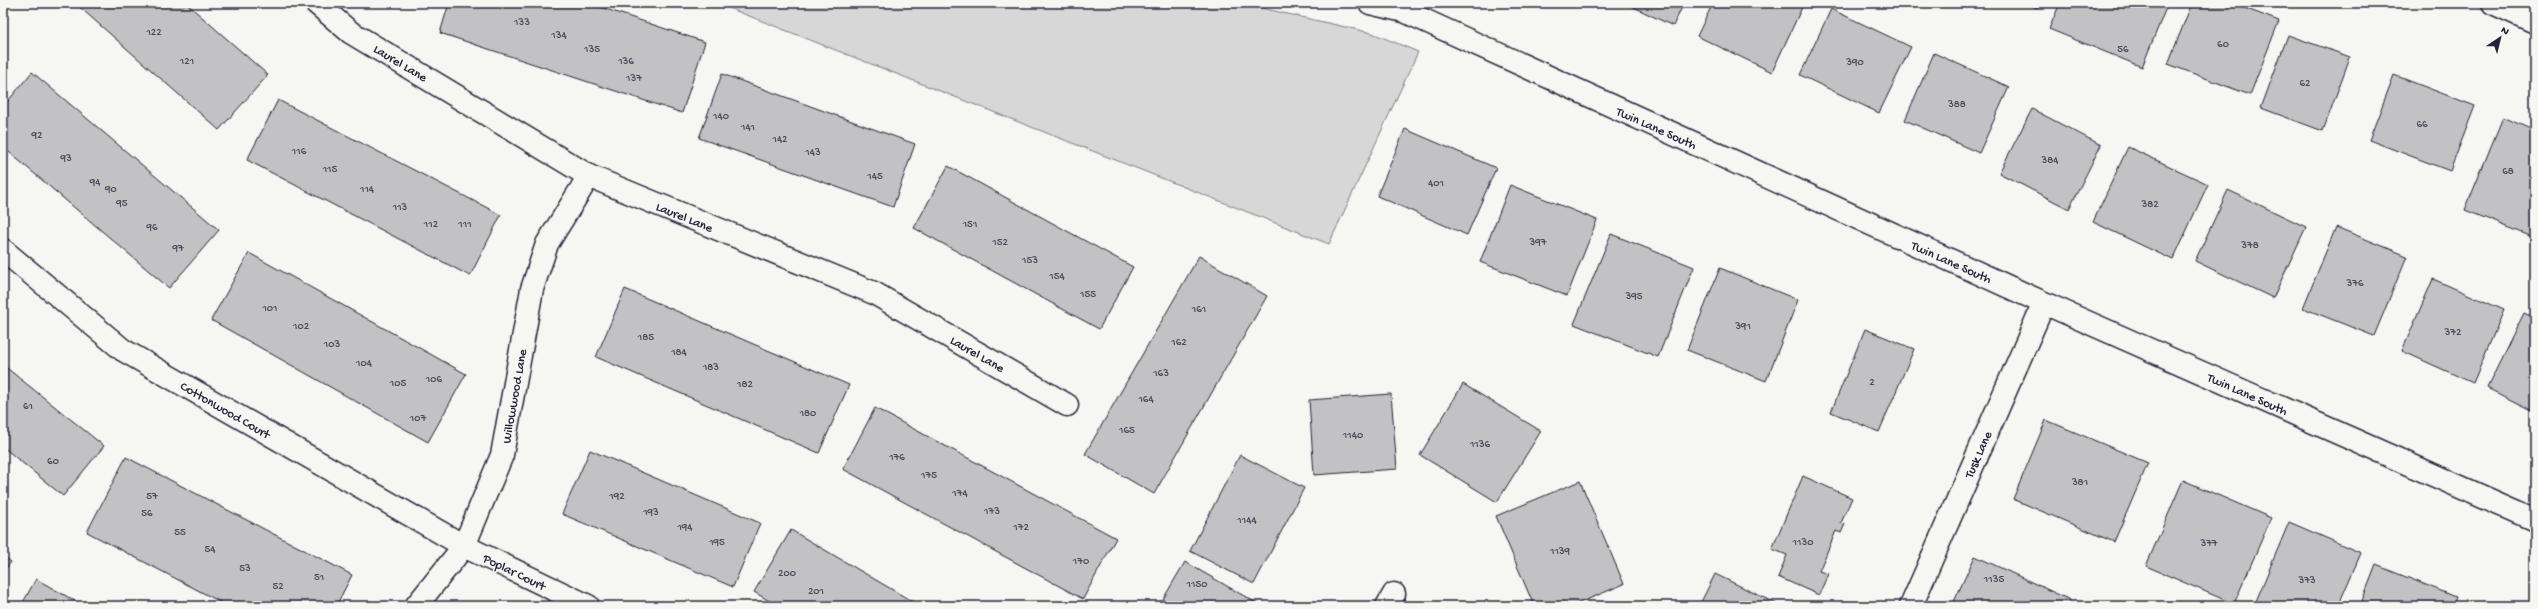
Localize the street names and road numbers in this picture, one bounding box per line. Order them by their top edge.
street label: Laurel Lane [370,42,430,86]
street label: Twin Lane South [1613,104,1698,154]
street label: Laurel Lane [653,200,715,237]
street label: Twin Lane South [1908,238,1993,288]
street label: Laurel Lane [947,334,1007,377]
street label: Willowwood Lane [500,348,531,445]
street label: Twin Lane South [2204,370,2289,420]
street label: Cottonwood Court [177,379,274,444]
street label: Tusk Lane [1962,429,1996,482]
street label: Poplar Court [479,551,549,596]

